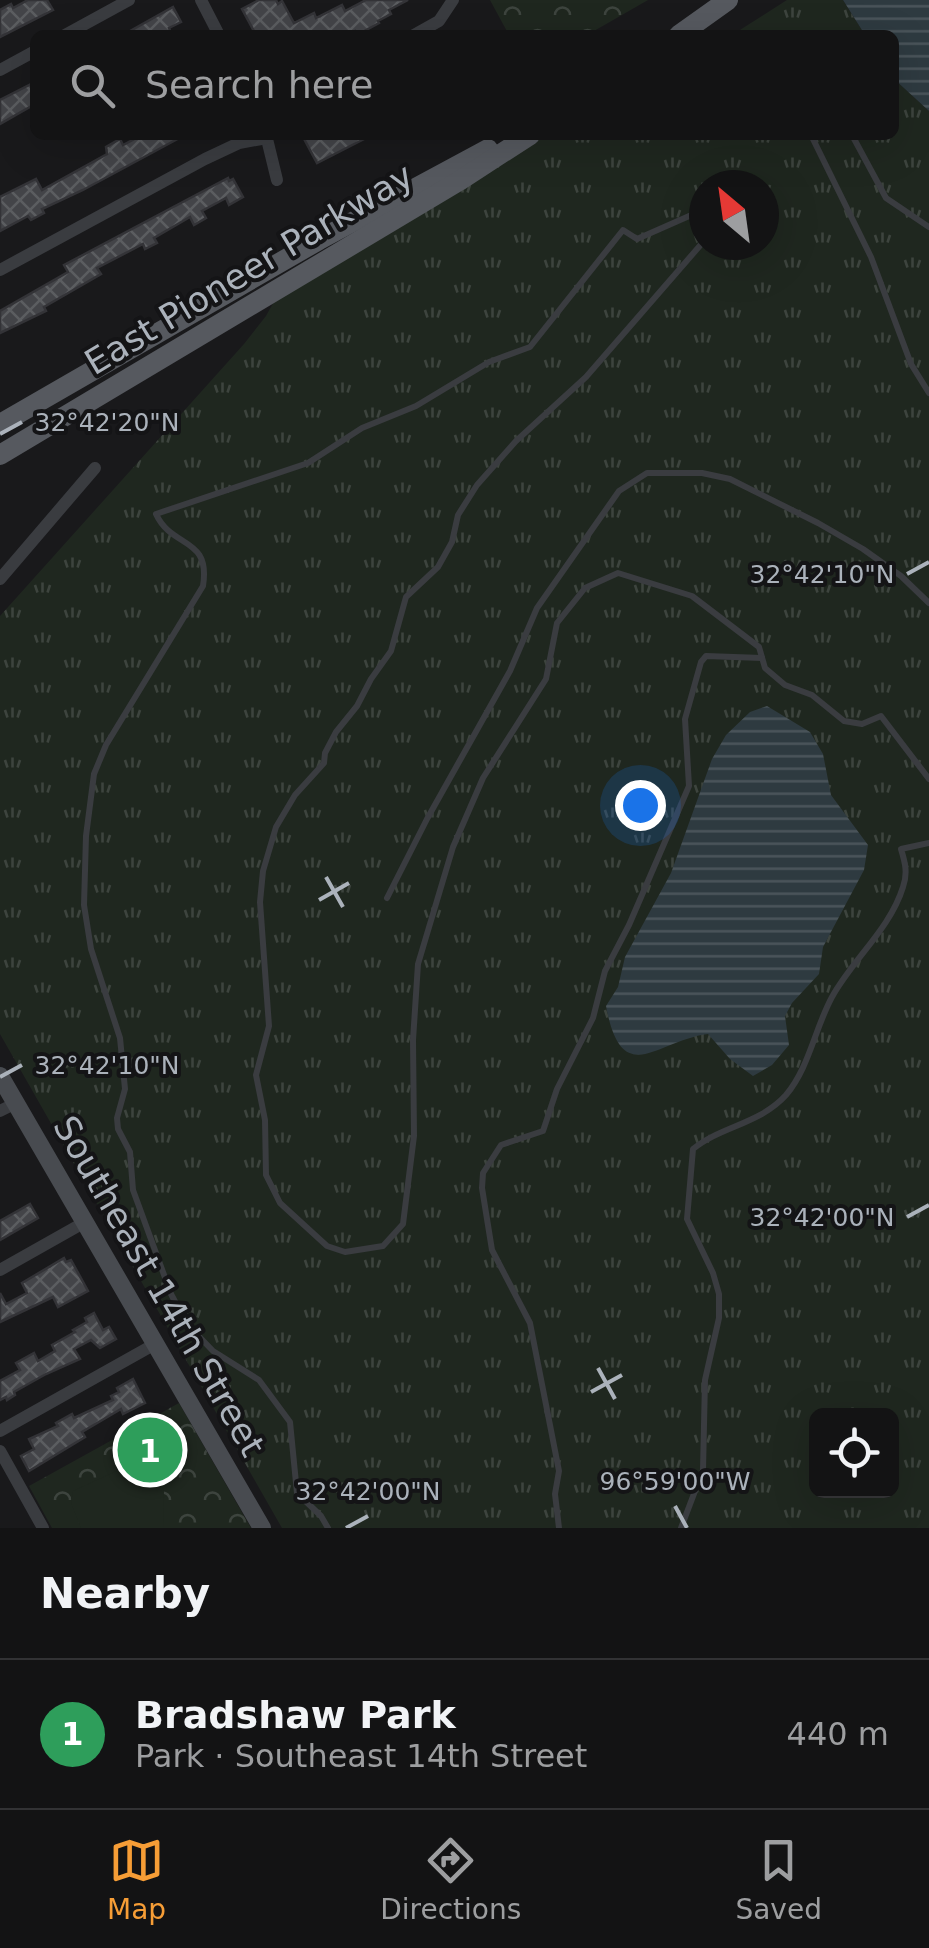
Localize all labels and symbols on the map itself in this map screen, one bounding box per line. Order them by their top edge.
street label: East Pioneer Parkway [78,155,420,383]
north arrow [689,170,779,260]
text: 32°42'20"N [34,408,180,437]
text: 32°42'10"N [749,560,895,589]
your location [615,780,666,831]
text: 32°42'10"N [34,1051,180,1080]
street label: Southeast 14th Street [44,1108,274,1464]
text: 32°42'00"N [749,1203,895,1232]
pin: 1 [118,1412,182,1488]
text: 96°59'00"W [599,1467,751,1496]
text: 32°42'00"N [295,1477,441,1506]

